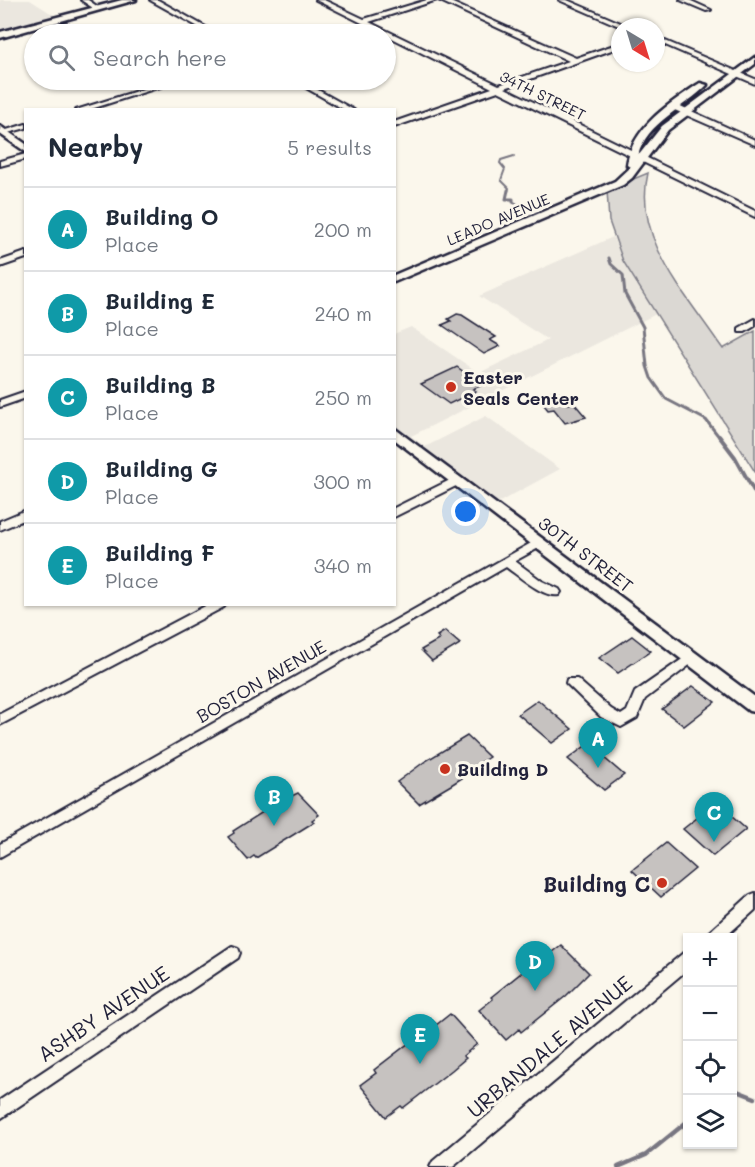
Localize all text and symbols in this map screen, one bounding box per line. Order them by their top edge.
north arrow [611,18,665,72]
search box [24,24,396,90]
icon: search [45,41,78,74]
text: Search here [93,43,227,72]
street label: 34TH STREET [497,66,589,124]
text: Nearby [48,130,143,164]
text: 5 results [287,134,372,160]
street label: LEADO AVENUE [444,188,553,250]
text: Building O [105,202,219,231]
text: A [61,216,74,242]
text: 200 m [314,216,372,242]
text: Place [105,231,159,257]
text: Building E [105,286,215,315]
text: B [61,300,74,326]
text: 240 m [314,300,372,326]
text: Place [105,315,159,341]
place label: Easter Seals Center [463,365,579,410]
text: Building B [105,370,216,399]
marker: Easter Seals Center [444,380,458,394]
text: C [60,384,75,410]
text: 250 m [315,384,372,410]
text: Place [105,399,159,425]
text: Building G [105,454,218,483]
text: D [60,468,75,494]
text: 300 m [313,468,372,494]
text: Place [105,483,159,509]
your location [451,497,480,526]
street label: 30TH STREET [534,511,638,597]
text: Building F [105,538,215,567]
text: E [61,552,74,578]
text: 340 m [314,552,372,578]
text: Place [105,567,159,593]
street label: BOSTON AVENUE [192,634,330,728]
pin: A [578,718,618,768]
place label: Building D [457,757,548,781]
marker: Building D [438,762,452,776]
pin: B [254,776,294,826]
pin: C [694,792,734,842]
place label: Building C [543,870,650,897]
marker: Building C [655,876,669,890]
map controls [683,933,737,1149]
button: + [683,933,737,987]
pin: D [516,942,554,991]
street label: ASHBY AVENUE [32,959,174,1067]
street label: URBANDALE AVENUE [461,969,637,1123]
button: − [683,987,737,1041]
pin: E [400,1014,440,1064]
button: locate [683,1041,737,1095]
button: layers [683,1095,737,1149]

